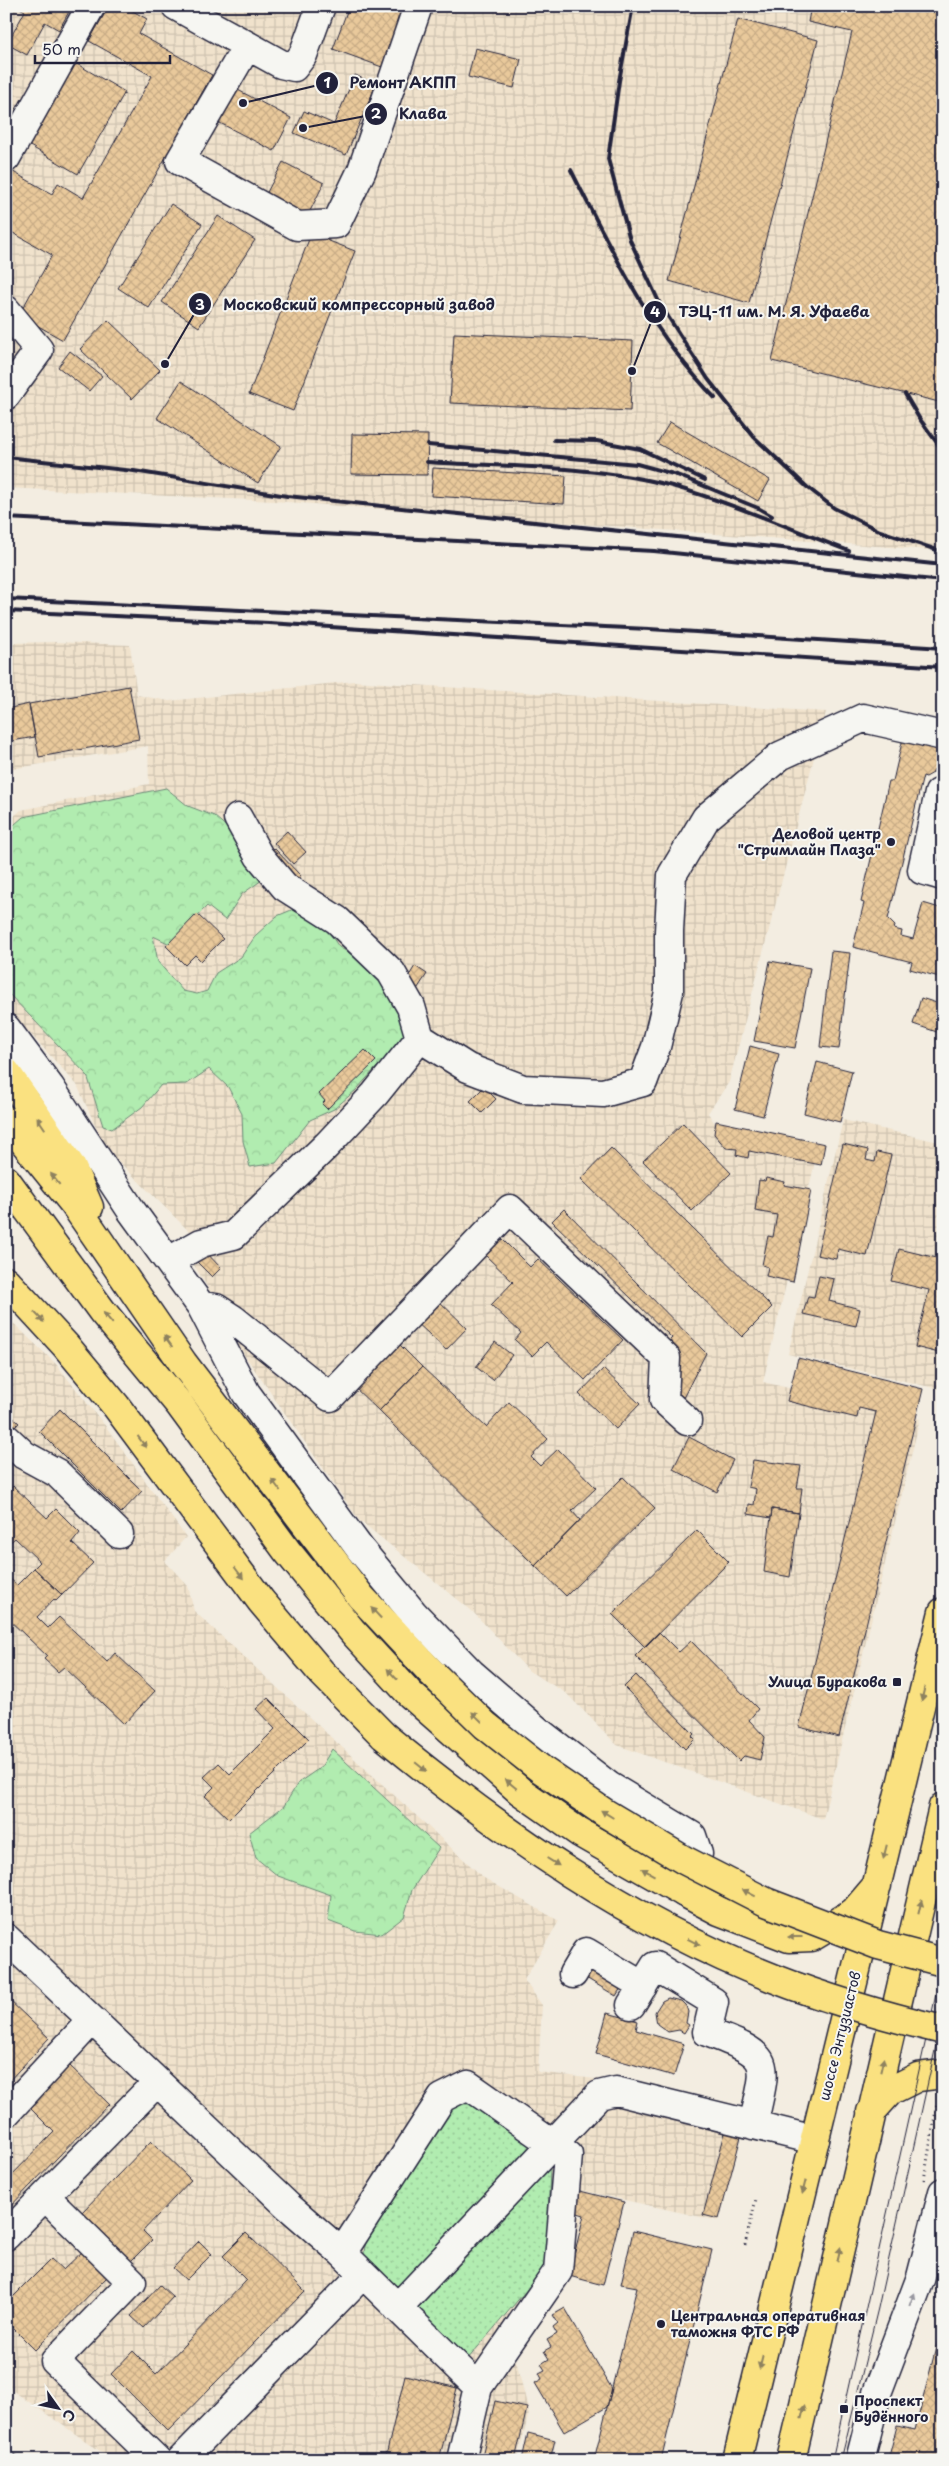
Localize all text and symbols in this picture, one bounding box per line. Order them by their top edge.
scale bar [35,32,170,64]
text: 50 m [42,37,81,60]
callout: Ремонт АКПП [315,68,467,98]
text: 1 [323,70,331,93]
text: Ремонт АКПП [350,70,456,93]
callout: Клава [364,99,457,129]
text: 2 [371,101,382,124]
text: Клава [399,101,448,124]
callout: Московский компрессорный завод [187,289,505,319]
text: 3 [195,292,205,315]
text: Московский компрессорный завод [223,292,495,315]
callout: ТЭЦ-11 им. М. Я. Уфаева [643,297,880,327]
text: 4 [650,299,660,322]
text: ТЭЦ-11 им. М. Я. Уфаева [678,299,870,322]
place label: Деловой центр "Стримлайн Плаза" [737,823,881,860]
marker: Деловой центр "Стримлайн Плаза" [885,836,897,848]
one-way arrow [36,1116,46,1130]
one-way arrow [49,1173,60,1186]
one-way arrow [33,1310,45,1322]
one-way arrow [103,1312,114,1324]
one-way arrow [163,1334,173,1348]
one-way arrow [137,1435,148,1448]
one-way arrow [271,1478,281,1492]
one-way arrow [234,1566,244,1580]
one-way arrow [370,1607,382,1619]
one-way arrow [386,1668,398,1680]
place label: Улица Буракова [767,1671,888,1692]
marker: Улица Буракова [891,1676,903,1688]
one-way arrow [919,1686,927,1701]
one-way arrow [471,1711,483,1723]
one-way arrow [415,1761,427,1773]
one-way arrow [506,1778,518,1790]
one-way arrow [600,1809,614,1819]
one-way arrow [881,1844,889,1859]
one-way arrow [547,1857,560,1866]
one-way arrow [640,1868,655,1876]
one-way arrow [741,1889,756,1897]
one-way arrow [916,1899,924,1914]
one-way arrow [787,1933,803,1941]
one-way arrow [687,1938,701,1946]
street label: шоссе Энтузиастов [813,1969,866,2103]
one-way arrow [878,2057,886,2072]
one-way arrow [799,2180,807,2195]
one-way arrow [835,2247,843,2262]
one-way arrow [909,2292,916,2307]
place label: Центральная оперативная таможня ФТС РФ [670,2305,865,2342]
marker: Центральная оперативная таможня ФТС РФ [655,2318,667,2330]
one-way arrow [757,2354,765,2369]
north arrow [32,2384,82,2434]
place label: Проспект Будённого [854,2390,928,2427]
marker: Проспект Будённого [838,2403,850,2415]
one-way arrow [799,2404,807,2420]
text: С [58,2405,81,2425]

